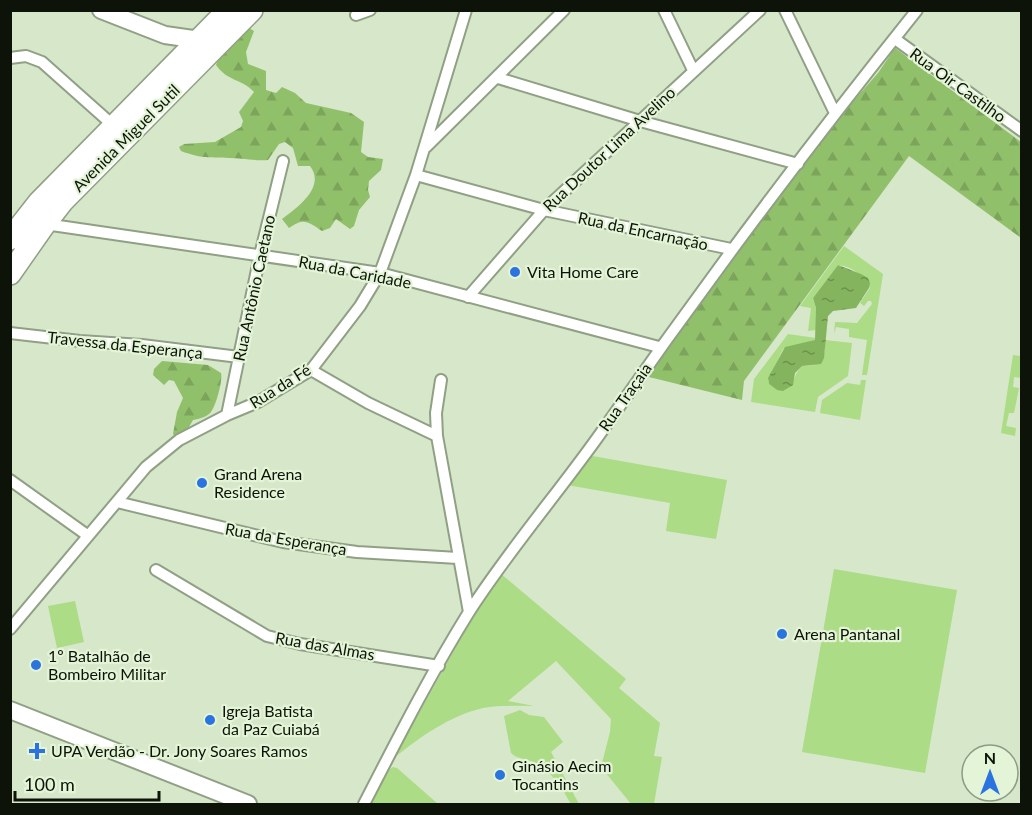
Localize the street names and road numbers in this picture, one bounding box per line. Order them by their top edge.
street label: Rua Oir Castilho [907,43,1010,126]
street label: Avenida Miguel Sutil [68,80,183,195]
street label: Rua Doutor Lima Avelino [539,82,679,215]
street label: Rua da Encarnação [576,207,710,254]
street label: Rua Antônio Caetano [229,213,278,363]
street label: Rua da Caridade [297,251,413,292]
street label: Travessa da Esperança [46,327,204,362]
street label: Rua da Fé [246,359,314,412]
street label: Rua Traçaia [594,359,655,434]
street label: Rua da Esperança [224,518,348,559]
street label: Rua das Almas [274,627,376,664]

